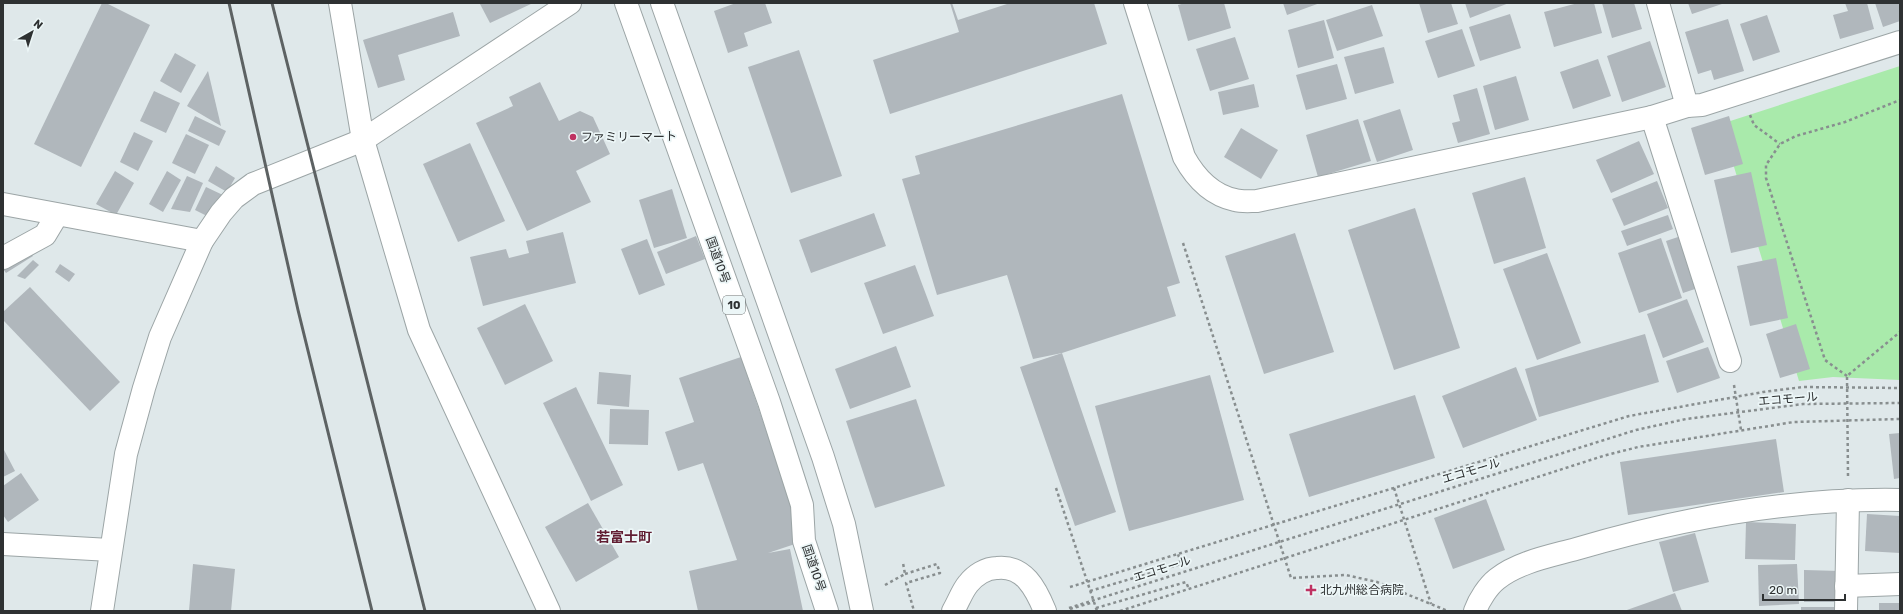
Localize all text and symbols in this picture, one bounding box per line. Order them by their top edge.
north arrow [12,12,52,52]
text: N [31,17,45,32]
place label: ファミリーマート [581,130,677,144]
marker: ファミリーマート [568,132,578,142]
street label: 国道10号 [703,235,733,285]
road number: 10 [723,296,745,314]
street label: エコモール [1757,389,1819,409]
street label: エコモール [1440,456,1502,486]
district label: 若富士町 [596,529,652,546]
street label: 国道10号 [799,543,829,593]
street label: エコモール [1131,553,1193,585]
scale bar [1763,576,1845,602]
place label: 北九州総合病院 [1320,583,1404,597]
text: 20 m [1769,583,1797,597]
marker: 北九州総合病院 [1305,584,1317,596]

